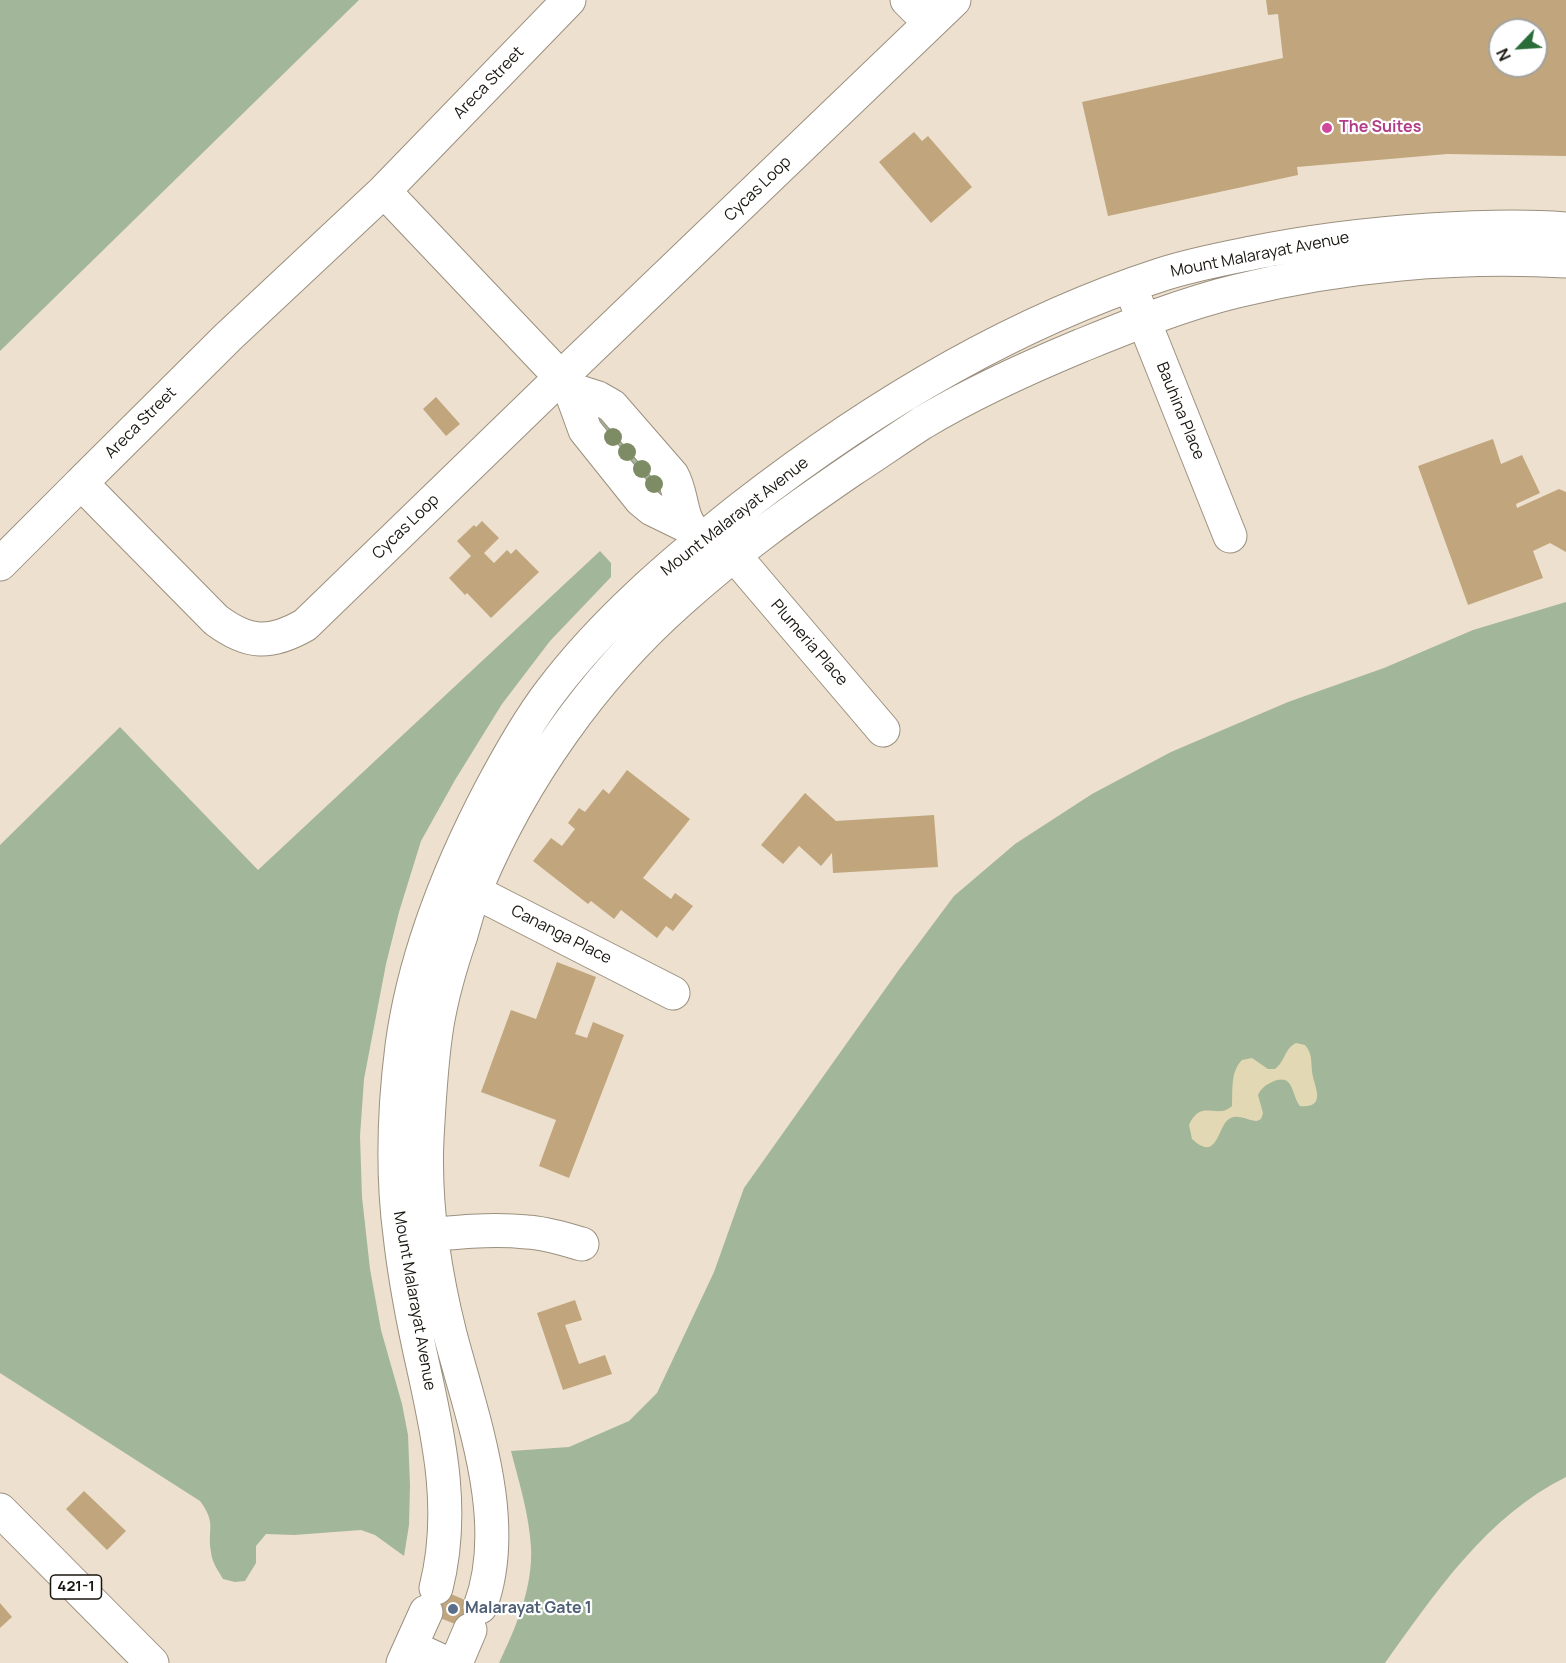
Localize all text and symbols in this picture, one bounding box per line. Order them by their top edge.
north arrow [1488,18,1548,78]
street label: Areca Street [450,43,528,123]
text: N [1491,45,1516,65]
place label: The Suites [1339,118,1421,138]
marker: The Suites [1320,121,1334,135]
street label: Cycas Loop [721,152,795,226]
street label: Mount Malarayat Avenue [1169,228,1351,282]
street label: Bauhina Place [1152,360,1208,462]
street label: Areca Street [101,383,181,463]
street label: Mount Malarayat Avenue [657,453,813,581]
street label: Cycas Loop [369,490,443,564]
street label: Plumeria Place [766,596,852,690]
street label: Cananga Place [508,901,614,969]
street label: Mount Malarayat Avenue [389,1210,439,1392]
road number: 421-1 [50,1575,101,1599]
place label: Malarayat Gate 1 [465,1599,592,1619]
marker: Malarayat Gate 1 [446,1602,460,1616]

